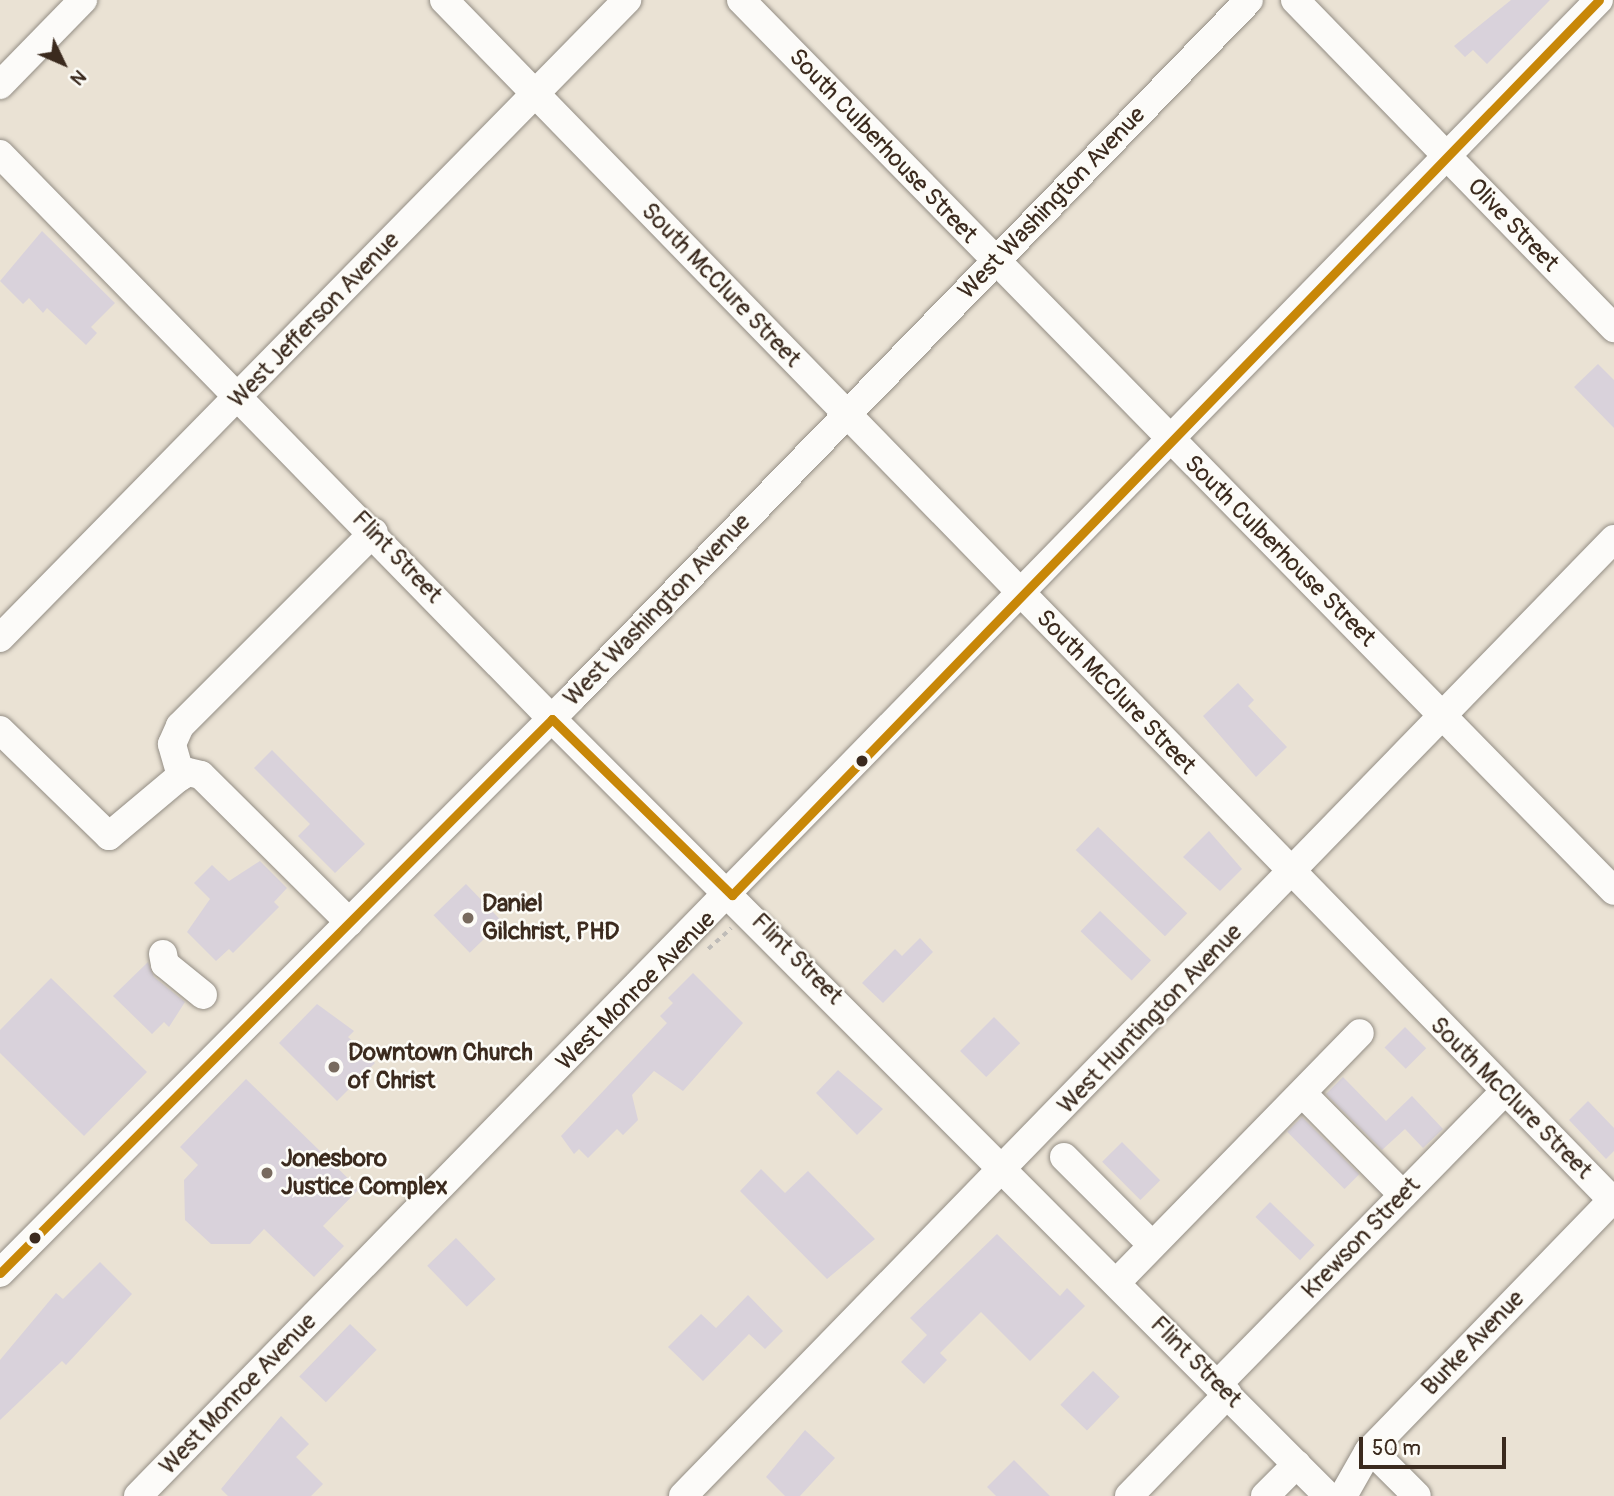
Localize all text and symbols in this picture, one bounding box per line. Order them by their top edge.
north arrow [28,28,98,98]
street label: South Culberhouse Street [783,43,983,249]
text: N [65,65,91,91]
street label: West Washington Avenue [953,101,1151,305]
street label: Olive Street [1461,172,1565,278]
street label: South McClure Street [635,197,807,373]
street label: West Jefferson Avenue [223,226,405,414]
street label: South Culberhouse Street [1178,449,1382,653]
street label: Flint Street [346,505,448,609]
street label: West Washington Avenue [558,508,756,712]
street label: South McClure Street [1030,604,1202,780]
unlabelled marker [855,754,869,768]
place label: Daniel Gilchrist, PHD [482,890,619,946]
street label: West Monroe Avenue [550,905,722,1077]
street label: Flint Street [745,907,849,1011]
marker: Daniel Gilchrist, PHD [460,910,476,926]
street label: West Huntington Avenue [1052,918,1248,1120]
street label: South McClure Street [1424,1011,1598,1185]
place label: Downtown Church of Christ [348,1039,533,1095]
marker: Downtown Church of Christ [326,1059,342,1075]
place label: Jonesboro Justice Complex [281,1145,448,1201]
marker: Jonesboro Justice Complex [259,1165,275,1181]
street label: Krewson Street [1296,1171,1426,1305]
unlabelled marker [28,1231,42,1245]
street label: Burke Avenue [1416,1284,1530,1402]
street label: West Monroe Avenue [154,1307,322,1481]
street label: Flint Street [1144,1310,1248,1414]
scale bar [1362,1422,1509,1466]
text: 50 m [1372,1435,1421,1462]

